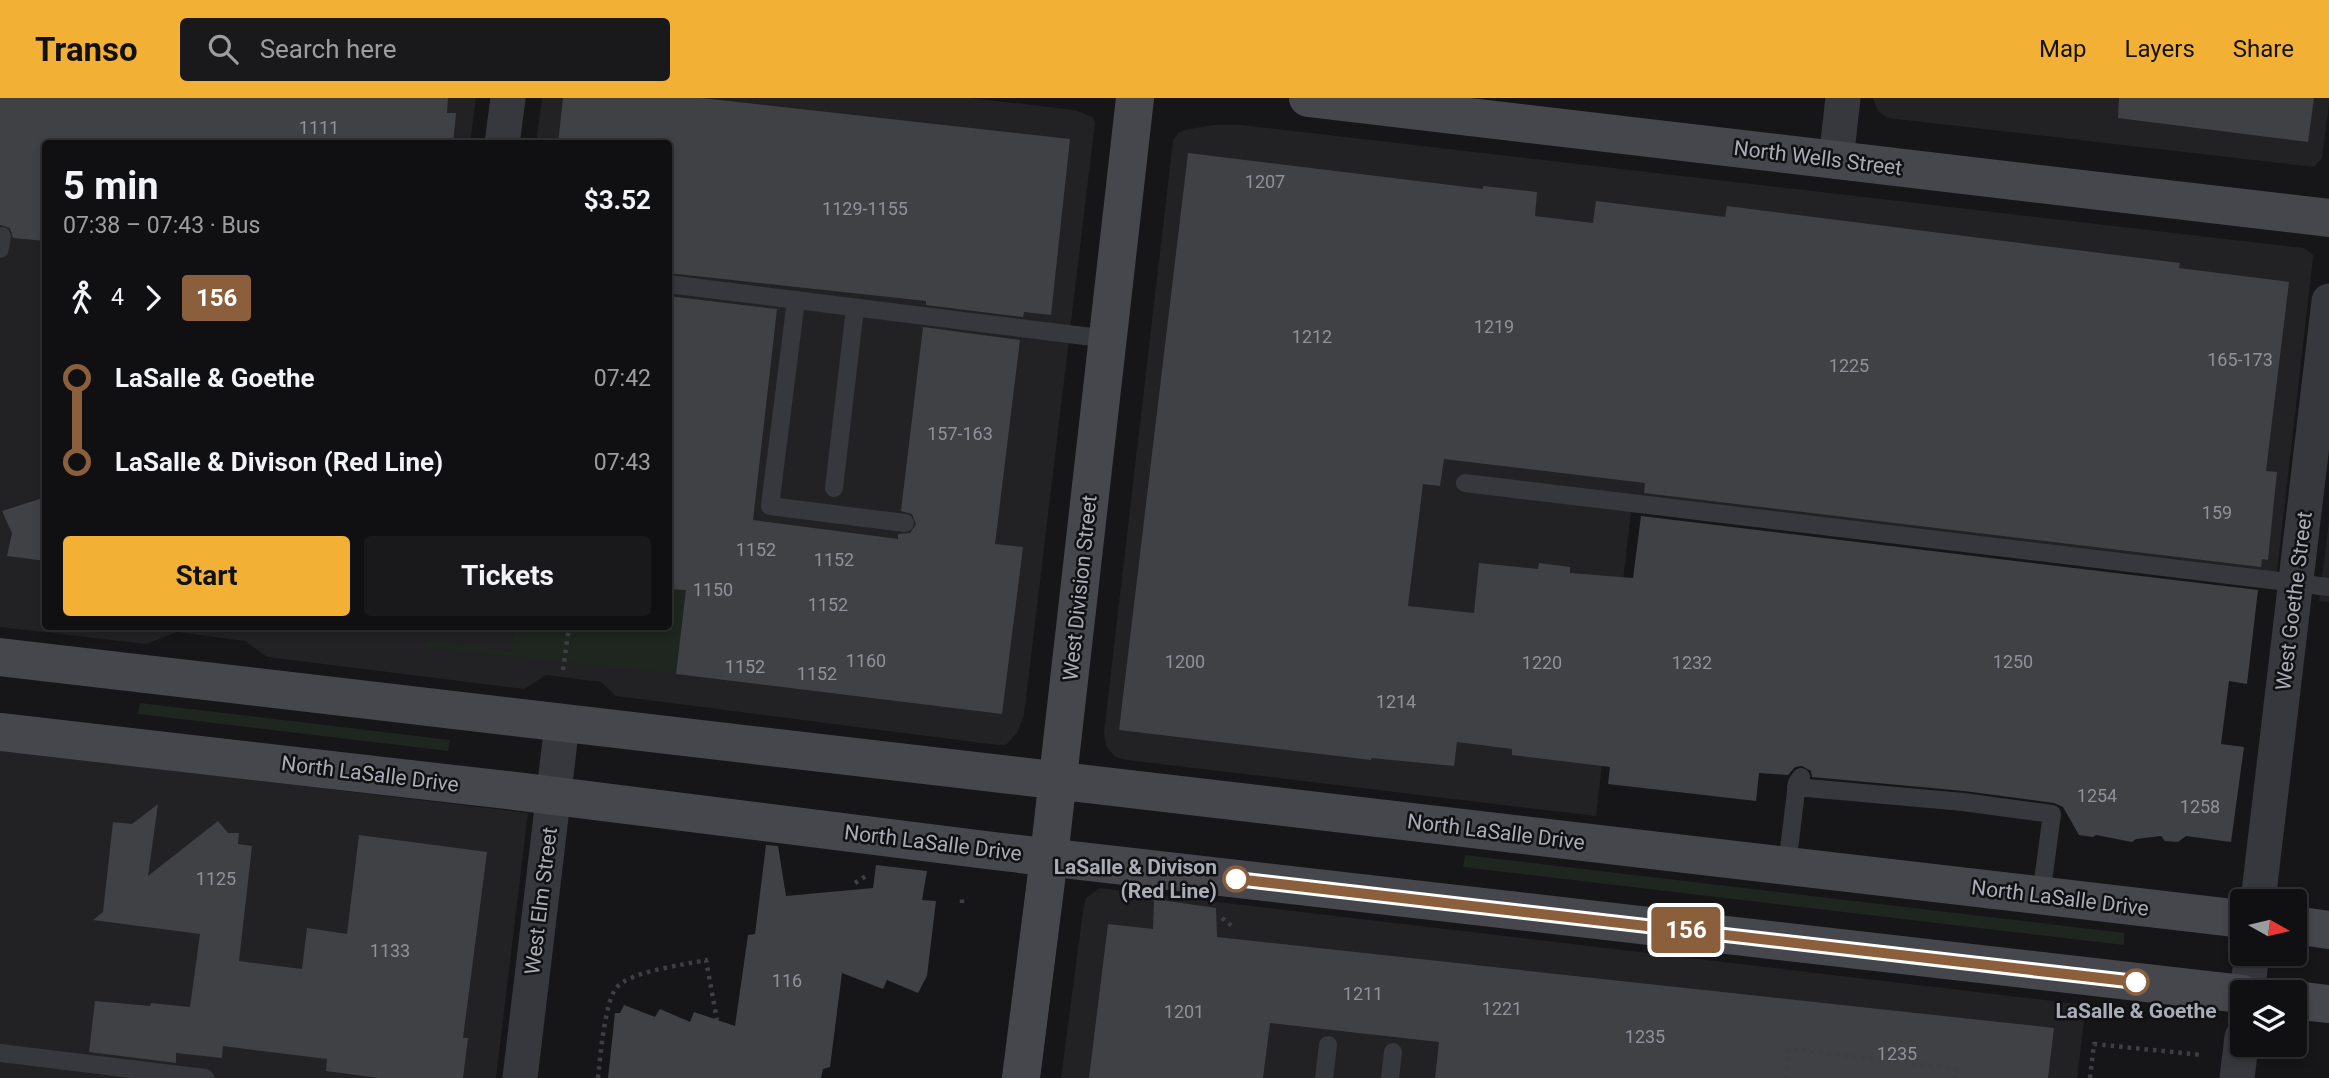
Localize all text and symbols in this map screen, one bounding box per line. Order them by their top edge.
search box [180,18,670,81]
text: Transo [35,30,138,69]
icon: search [204,30,242,68]
text: Search here [260,34,396,64]
text: Map [2039,35,2087,63]
text: Layers [2125,35,2195,63]
text: Share [2233,35,2294,63]
house number: 1111 [299,117,339,138]
street label: North Wells Street [1732,136,1904,180]
text: 5 min [63,164,159,208]
house number: 1207 [1245,171,1285,192]
text: $3.52 [584,185,651,215]
house number: 1129-1155 [822,198,908,219]
text: 07:38 – 07:43 · Bus [63,212,260,239]
icon: walk [63,279,101,317]
icon: forward [134,279,172,317]
text: 4 [111,284,124,311]
text: 156 [196,284,237,312]
house number: 1219 [1474,316,1514,337]
house number: 1212 [1292,326,1332,347]
house number: 165-173 [2207,349,2273,370]
house number: 1225 [1829,355,1869,376]
text: LaSalle & Goethe [115,363,315,393]
text: 07:42 [594,365,651,392]
house number: 157-163 [927,423,993,444]
text: LaSalle & Divison (Red Line) [115,447,443,477]
text: 07:43 [594,449,651,476]
street label: West Division Street [1058,494,1102,682]
house number: 159 [2202,502,2232,523]
street label: West Goethe Street [2271,510,2317,692]
button: Start [63,536,350,616]
button: Tickets [364,536,651,616]
house number: 1152 [736,539,776,560]
house number: 1152 [814,549,854,570]
house number: 1150 [693,579,733,600]
house number: 1152 [808,594,848,615]
house number: 1160 [846,650,886,671]
house number: 1200 [1165,651,1205,672]
house number: 1250 [1993,651,2033,672]
house number: 1220 [1522,652,1562,673]
house number: 1232 [1672,652,1712,673]
house number: 1152 [725,656,765,677]
house number: 1152 [797,663,837,684]
house number: 1214 [1376,691,1416,712]
street label: North LaSalle Drive [280,751,460,797]
house number: 1254 [2077,785,2117,806]
house number: 1258 [2180,796,2220,817]
street label: North LaSalle Drive [1406,809,1586,855]
street label: North LaSalle Drive [843,820,1023,866]
street label: West Elm Street [520,826,562,976]
place label: LaSalle & Divison (Red Line) [1054,855,1217,903]
marker: LaSalle & Divison (Red Line) [1223,866,1249,892]
house number: 1125 [196,868,236,889]
street label: North LaSalle Drive [1970,875,2150,921]
north arrow [2230,889,2306,966]
map controls [2230,889,2307,1057]
line badge: 156 [1646,907,1726,953]
text: 156 [1665,916,1707,944]
house number: 1133 [370,940,410,961]
marker: LaSalle & Goethe [2123,969,2149,995]
house number: 116 [772,970,802,991]
button: layers [2230,980,2307,1057]
house number: 1211 [1343,983,1383,1004]
house number: 1221 [1482,998,1522,1019]
place label: LaSalle & Goethe [2055,999,2217,1023]
house number: 1201 [1164,1001,1204,1022]
house number: 1235 [1625,1026,1665,1047]
house number: 1235 [1877,1043,1917,1064]

